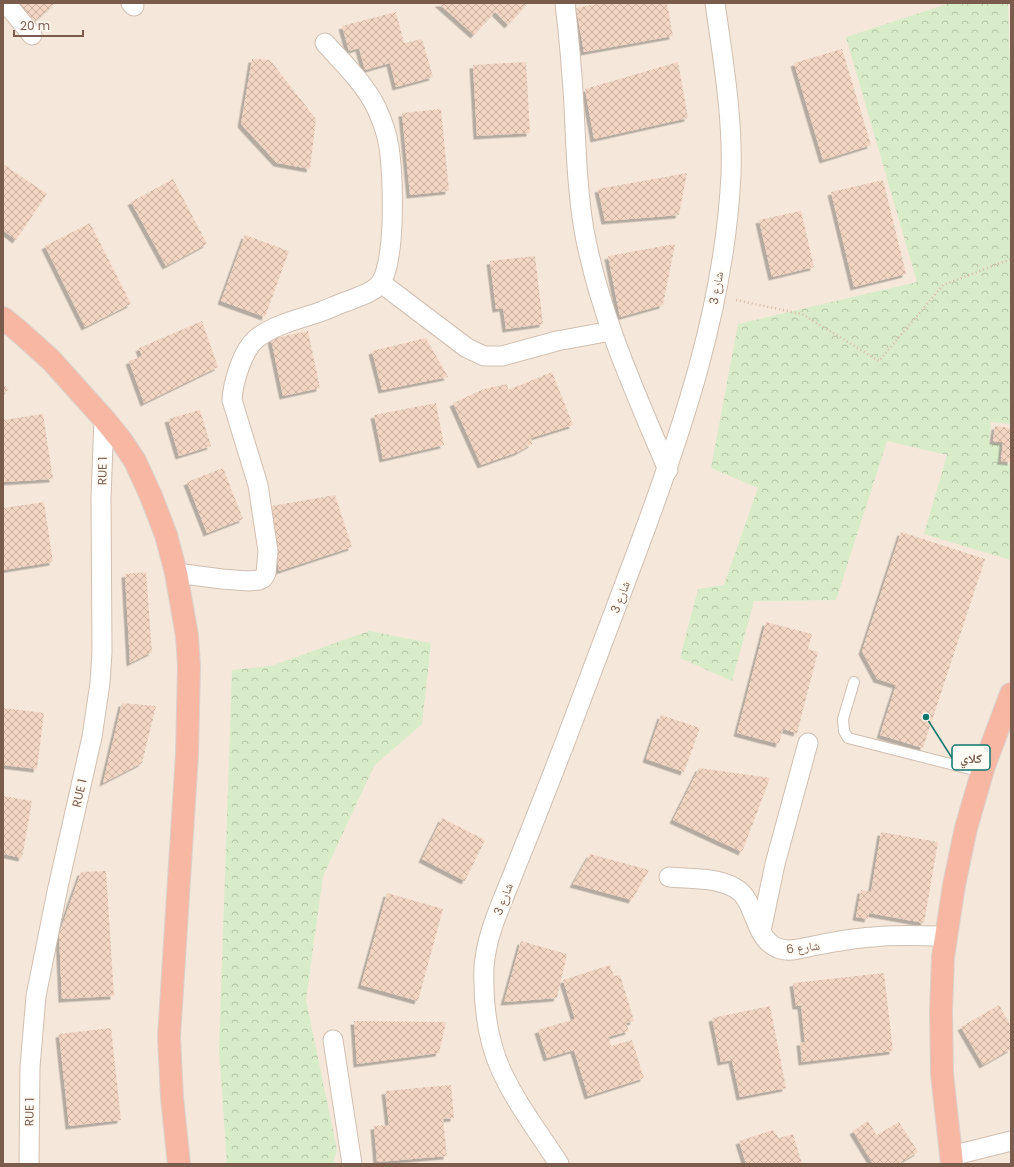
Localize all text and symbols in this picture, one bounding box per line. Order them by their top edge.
scale bar [14,12,83,38]
text: 20 m [20,17,50,34]
street label: شارع 3 [705,270,727,306]
street label: RUE 1 [93,457,111,485]
street label: شارع 3 [606,578,634,616]
callout: كلاي [952,745,990,770]
text: كلاي [960,749,982,769]
street label: RUE 1 [67,777,91,809]
street label: شارع 3 [489,880,517,918]
street label: شارع 6 [785,937,821,957]
street label: RUE 1 [20,1098,38,1126]

